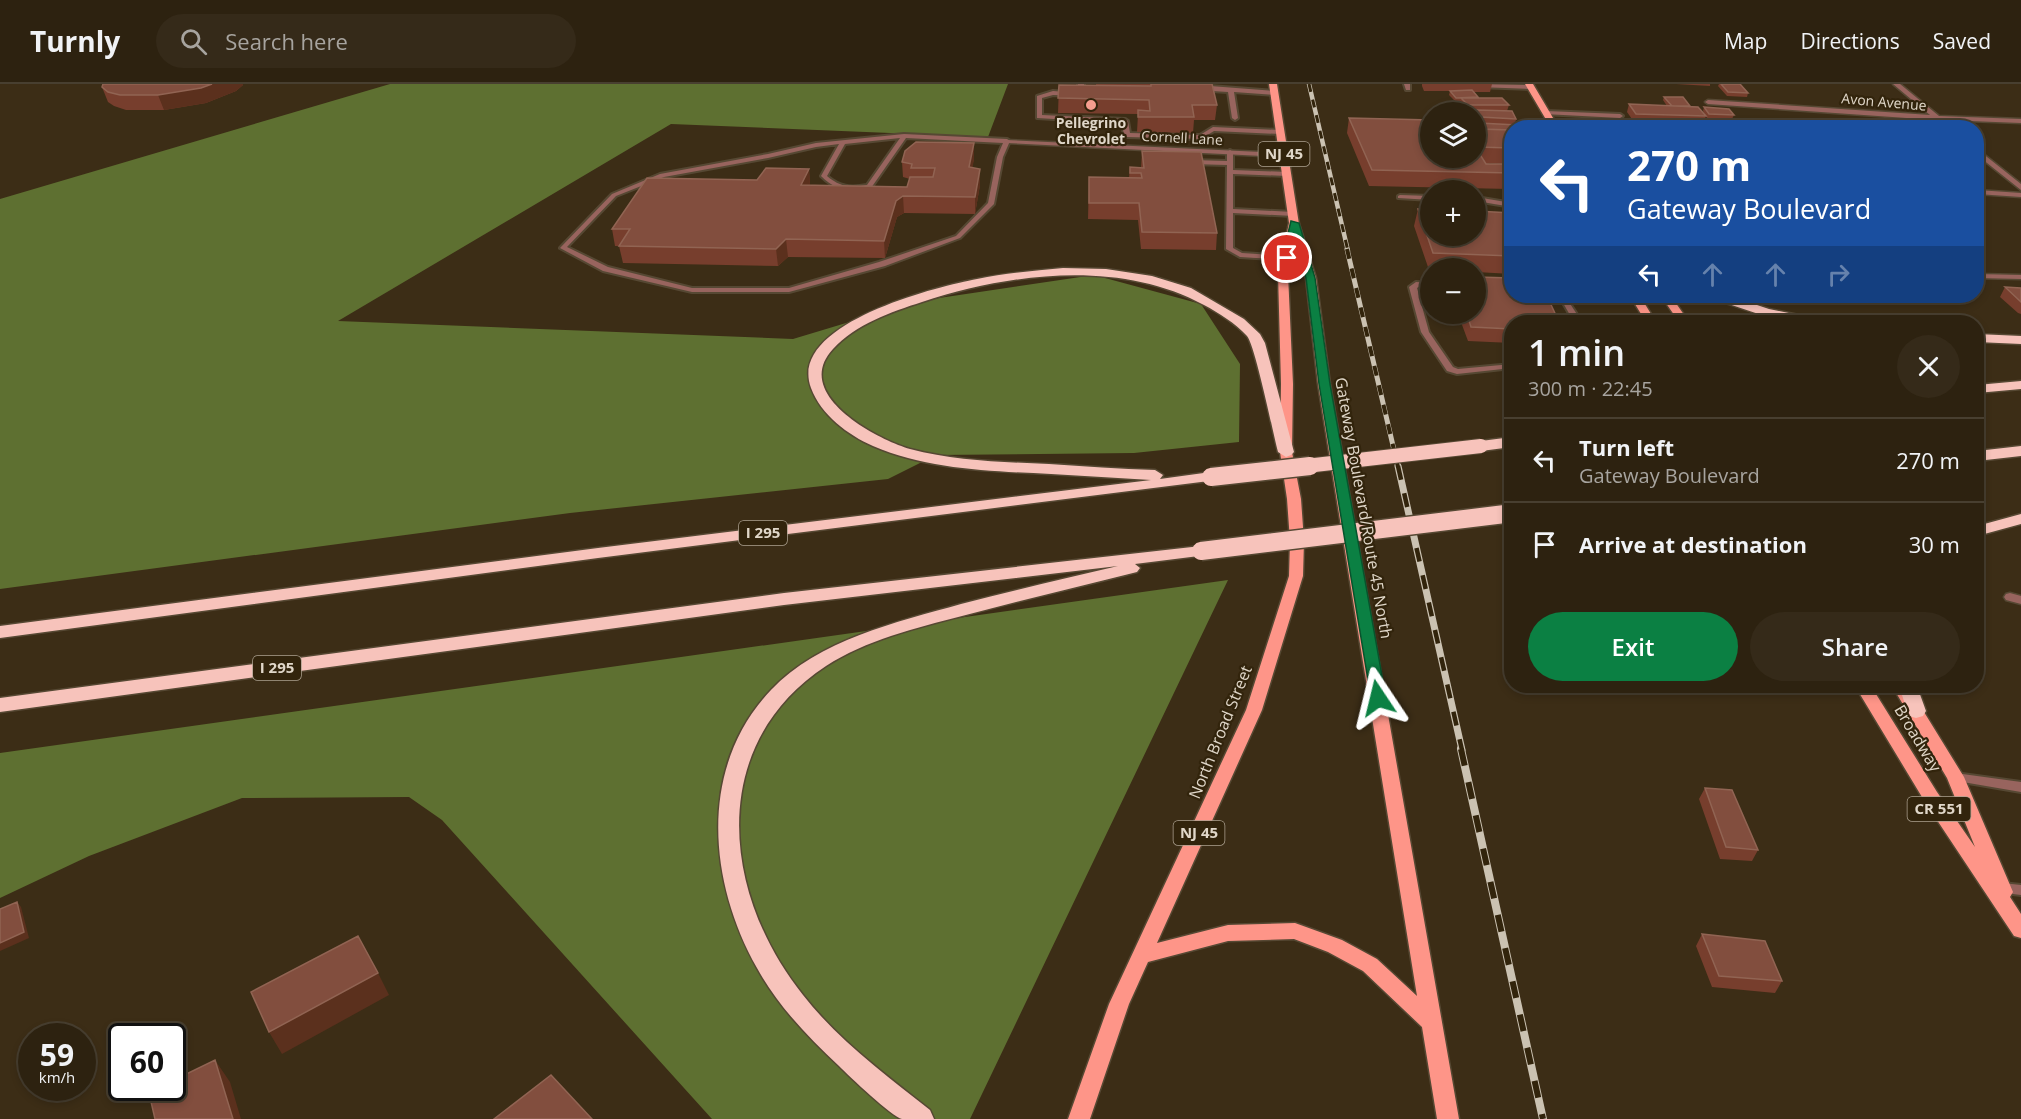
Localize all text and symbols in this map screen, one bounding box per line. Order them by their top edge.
search box [156,14,576,68]
text: Turnly [30,22,120,60]
icon: search [177,25,210,58]
text: Search here [225,26,348,56]
text: Map [1724,27,1767,55]
text: Directions [1800,27,1900,55]
text: Saved [1933,27,1991,55]
street label: Avon Avenue [1841,88,1927,115]
marker: Pellegrino Chevrolet [1084,98,1098,112]
map controls [1420,102,1486,324]
button: layers [1420,102,1486,168]
place label: Pellegrino Chevrolet [1056,113,1126,148]
street label: Cornell Lane [1141,126,1223,149]
text: 270 m [1627,136,1751,193]
road number: NJ 45 [1258,142,1310,166]
icon: left [1528,144,1606,222]
button: + [1420,180,1486,246]
text: Gateway Boulevard [1627,190,1871,227]
pin [1261,232,1312,283]
icon: arrive [1270,241,1303,274]
button: − [1420,258,1486,324]
icon: left [1633,258,1666,291]
icon: ahead [1696,258,1729,291]
icon: ahead [1759,258,1792,291]
icon: right [1822,258,1855,291]
text: 1 min [1528,328,1625,377]
button: close [1897,335,1960,398]
text: 300 m · 22:45 [1528,375,1653,402]
street label: Gateway Boulevard/Route 45 North [1330,376,1398,640]
text: Turn left [1579,432,1674,462]
icon: left [1528,444,1561,477]
text: 270 m [1896,445,1960,475]
text: Gateway Boulevard [1579,462,1760,489]
road number: I 295 [739,521,787,545]
icon: arrive [1528,528,1561,561]
text: Arrive at destination [1579,529,1807,559]
text: 30 m [1909,529,1960,559]
button: Exit [1528,612,1738,681]
button: Share [1750,612,1960,681]
road number: I 295 [253,656,301,680]
street label: North Broad Street [1183,662,1257,802]
position arrow [1346,666,1410,730]
street label: Broadway [1889,700,1947,776]
road number: CR 551 [1908,797,1970,821]
road number: NJ 45 [1174,821,1224,845]
speed limit sign: 60 [108,1023,186,1101]
text: 59 [40,1034,74,1075]
text: km/h [39,1067,75,1087]

